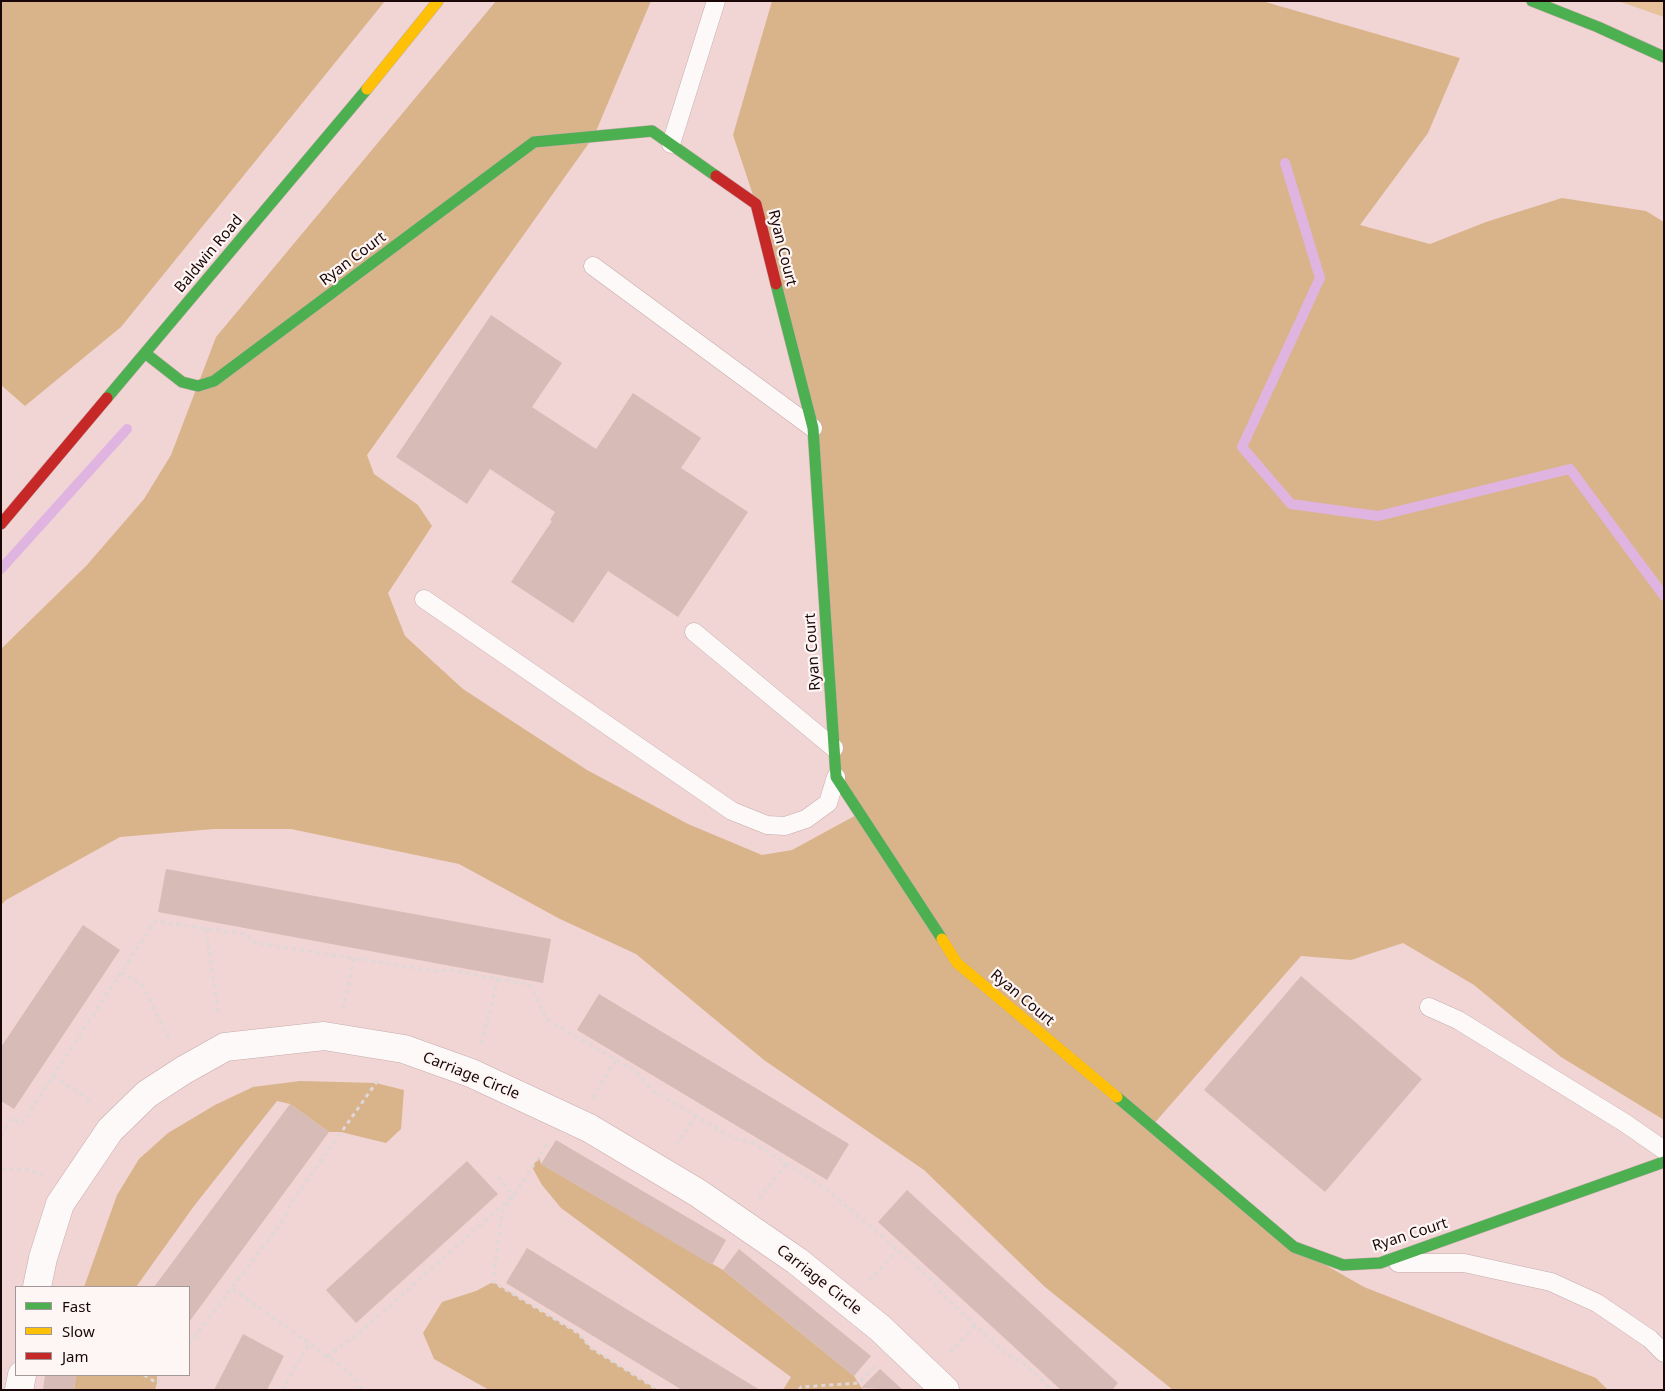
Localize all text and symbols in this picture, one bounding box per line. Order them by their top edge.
street label: Ryan Court [764,208,800,288]
street label: Baldwin Road [171,211,247,297]
street label: Ryan Court [316,228,390,290]
street label: Ryan Court [801,612,825,692]
street label: Ryan Court [986,966,1058,1030]
street label: Carriage Circle [420,1048,522,1104]
street label: Ryan Court [1370,1214,1450,1256]
street label: Carriage Circle [773,1241,865,1319]
legend [15,1286,190,1376]
text: Fast [62,1296,91,1316]
text: Slow [62,1321,95,1341]
text: Jam [62,1346,89,1366]

